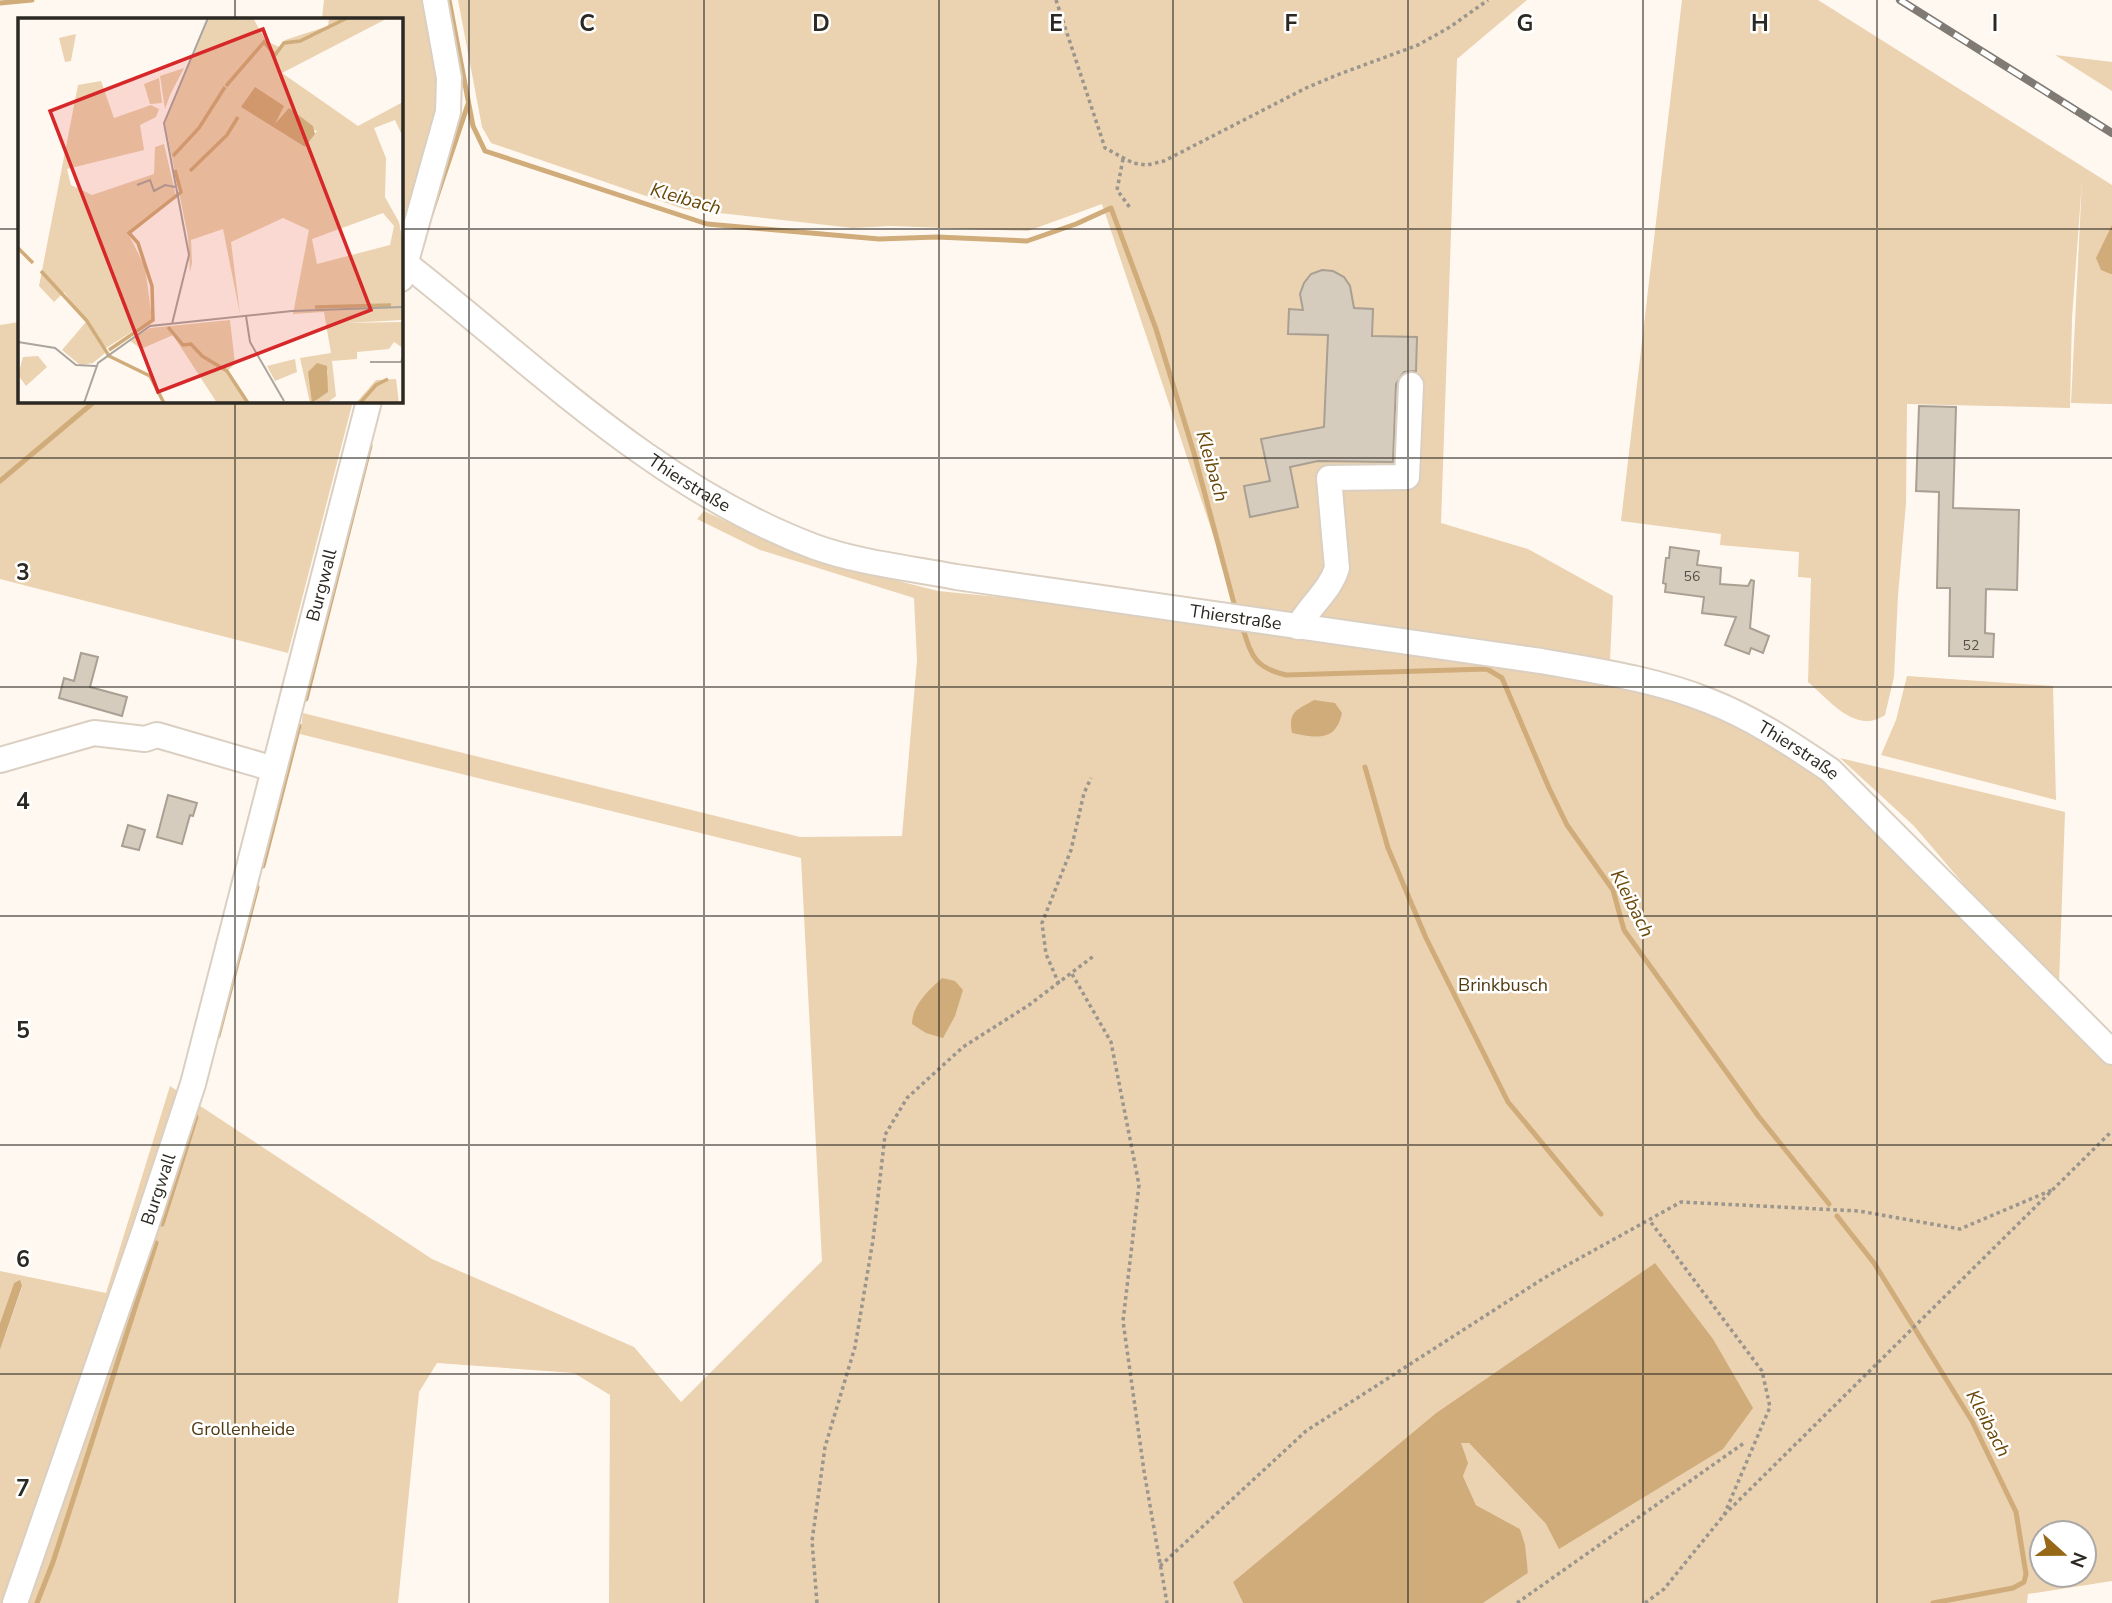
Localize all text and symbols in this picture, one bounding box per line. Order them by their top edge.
text: C [579,8,595,39]
text: D [812,8,830,39]
text: E [1049,8,1063,39]
text: F [1285,8,1298,39]
text: G [1517,8,1533,39]
text: H [1751,8,1769,39]
text: I [1992,8,1998,39]
inset map [18,18,402,402]
water label: Kleibach [647,176,724,221]
water label: Kleibach [1190,428,1235,505]
street label: Thierstraße [644,448,735,518]
street label: Burgwall [301,545,343,624]
text: 3 [16,557,30,588]
house number: 56 [1684,567,1700,586]
street label: Thierstraße [1188,599,1283,636]
house number: 52 [1963,636,1979,655]
street label: Thierstraße [1754,715,1845,785]
text: 4 [16,786,30,817]
water label: Kleibach [1604,865,1660,942]
park label: Brinkbusch [1458,973,1548,997]
text: 5 [16,1015,30,1046]
street label: Burgwall [135,1149,182,1228]
text: 6 [16,1244,30,1275]
water label: Kleibach [1960,1385,2017,1462]
park label: Grollenheide [191,1417,295,1441]
text: 7 [16,1473,30,1504]
north arrow [2028,1519,2098,1589]
text: N [2063,1548,2093,1571]

